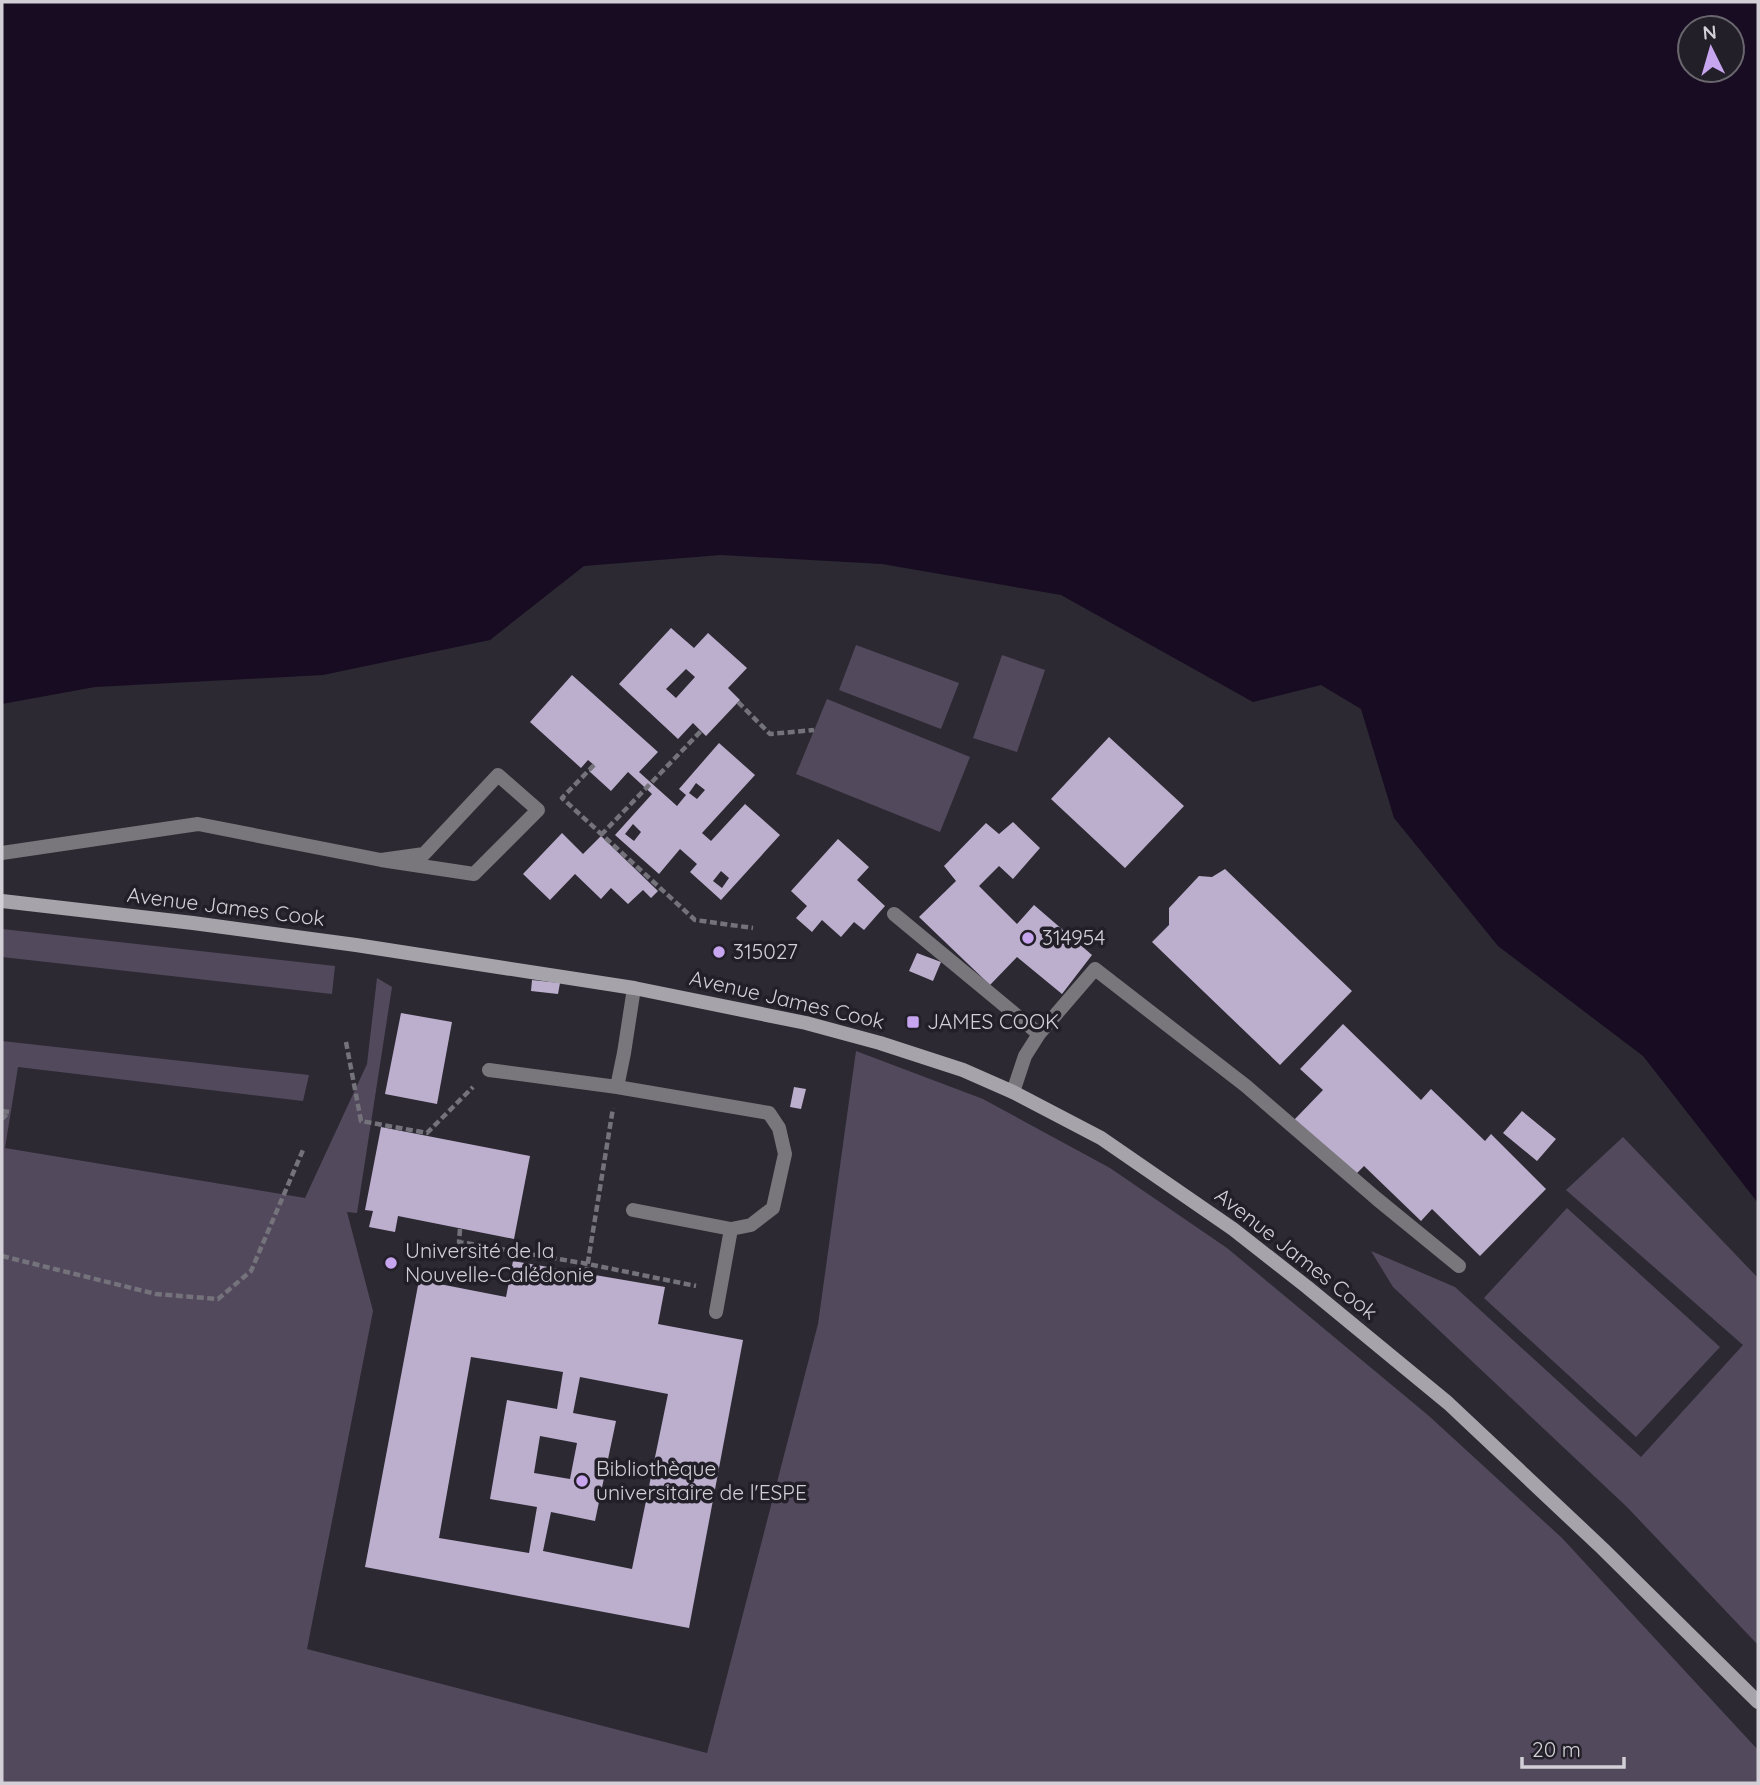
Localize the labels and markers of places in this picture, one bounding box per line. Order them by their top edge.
place label: 314954 [1042,924,1105,950]
marker: 314954 [1020,930,1036,946]
place label: 315027 [733,938,798,964]
marker: 315027 [711,944,727,960]
place label: JAMES COOK [927,1008,1059,1034]
marker: JAMES COOK [905,1014,921,1030]
place label: Université de la Nouvelle-Calédonie [405,1237,594,1287]
marker: Université de la Nouvelle-Calédonie [383,1255,399,1271]
place label: Bibliothèque universitaire de l'ESPE [596,1455,807,1505]
marker: Bibliothèque universitaire de l'ESPE [574,1473,590,1489]

